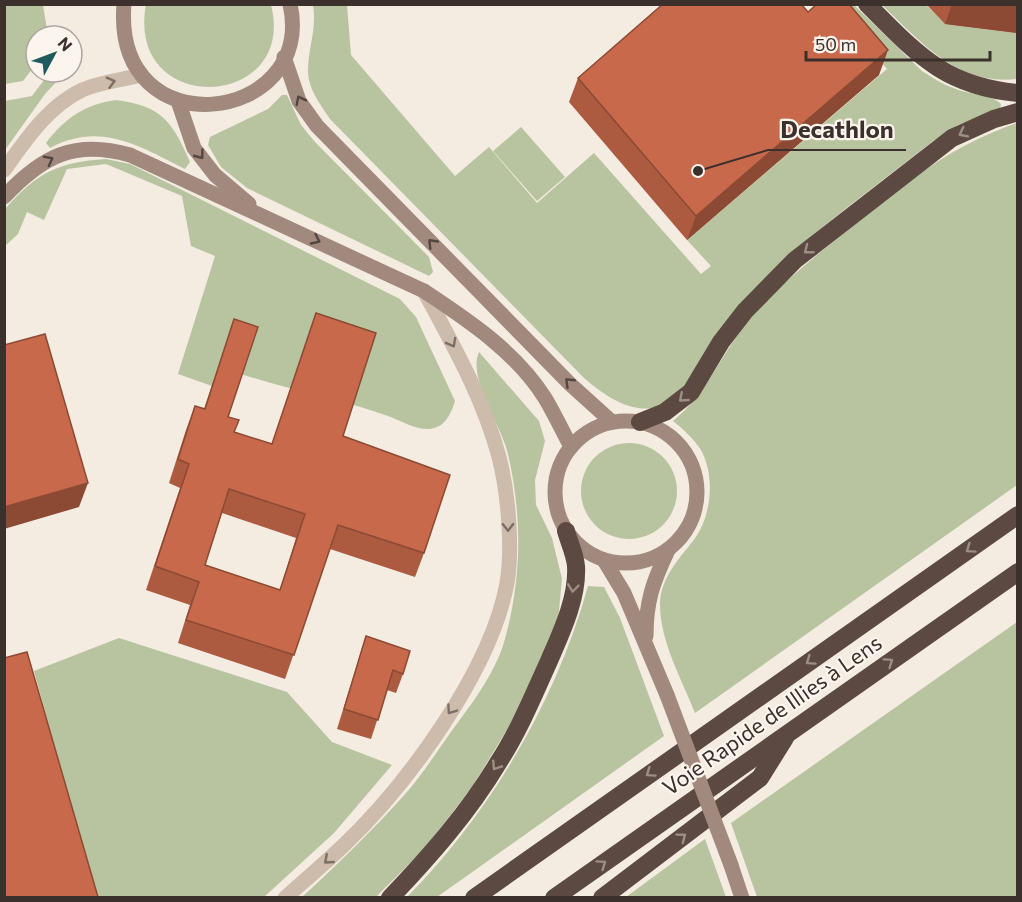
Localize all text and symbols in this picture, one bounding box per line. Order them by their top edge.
north arrow [24,24,84,84]
scale bar [806,24,990,62]
text: N [55,33,77,55]
text: 50 m [815,33,856,55]
one-way arrow [106,77,116,90]
one-way arrow [296,95,308,106]
callout: Decathlon [768,108,906,150]
text: Decathlon [780,114,894,143]
one-way arrow [958,125,969,137]
one-way arrow [192,149,203,160]
one-way arrow [43,155,54,167]
one-way arrow [310,232,321,244]
one-way arrow [428,239,439,250]
one-way arrow [803,243,814,254]
one-way arrow [444,336,456,347]
one-way arrow [565,378,575,389]
one-way arrow [679,391,690,402]
one-way arrow [502,523,514,532]
one-way arrow [965,542,976,553]
one-way arrow [567,583,580,592]
street label: Voie Rapide de Illies à Lens [657,629,886,801]
one-way arrow [805,654,816,665]
one-way arrow [882,658,893,669]
one-way arrow [447,703,458,714]
one-way arrow [492,760,504,770]
one-way arrow [646,766,657,777]
one-way arrow [676,833,687,844]
one-way arrow [324,853,334,864]
one-way arrow [595,860,606,871]

